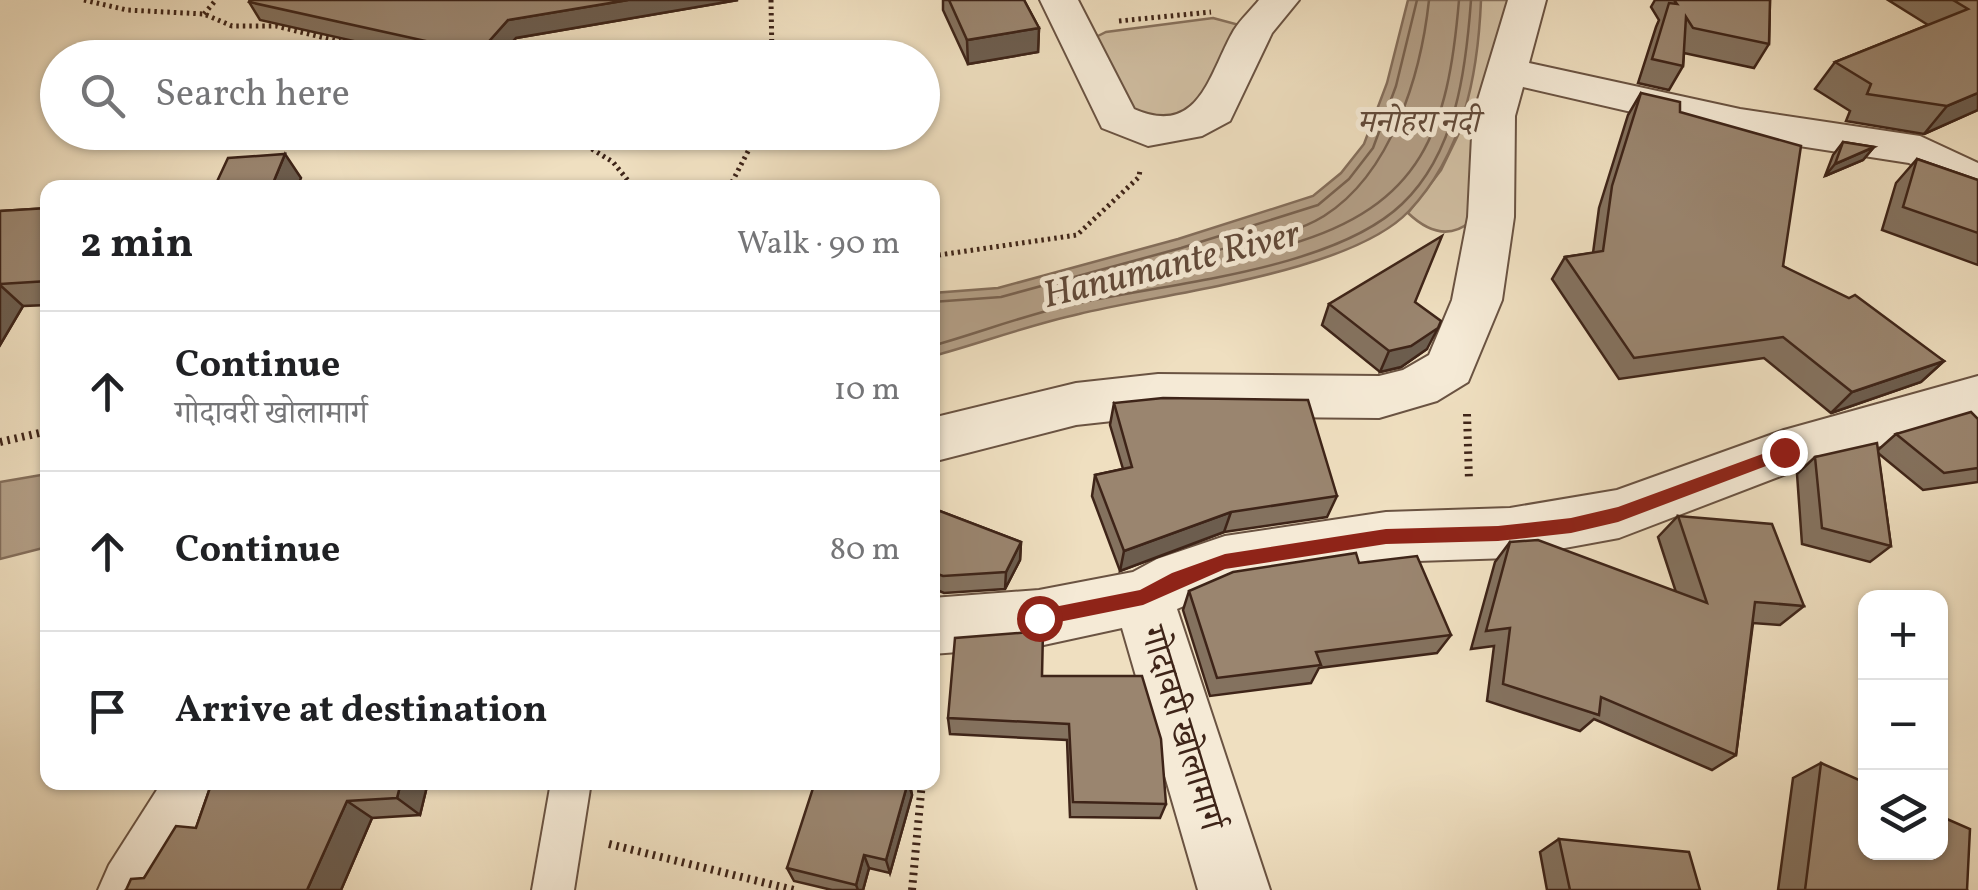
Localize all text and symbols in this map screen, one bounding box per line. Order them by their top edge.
search box [40,40,940,150]
icon: search [75,68,130,123]
text: Search here [155,69,350,122]
water label: मनोहरा नदी [1357,102,1485,146]
water label: Hanumante River [1038,209,1307,324]
text: 2 min [80,216,193,275]
text: Walk · 90 m [737,223,900,267]
text: Continue [175,340,340,393]
icon: ahead [80,364,135,419]
text: 10 m [834,369,900,413]
text: गोदावरी खोलामार्ग [175,393,368,437]
route end [1762,430,1808,476]
icon: ahead [80,524,135,579]
text: Continue [175,525,340,578]
text: 80 m [830,529,900,573]
map controls [1858,590,1948,860]
button: + [1858,590,1948,680]
route start [1017,596,1063,642]
street label: गोदावरी खोलामार्ग [1126,619,1234,838]
button: − [1858,680,1948,770]
icon: arrive [80,684,135,739]
text: Arrive at destination [175,685,548,738]
button: layers [1858,770,1948,860]

